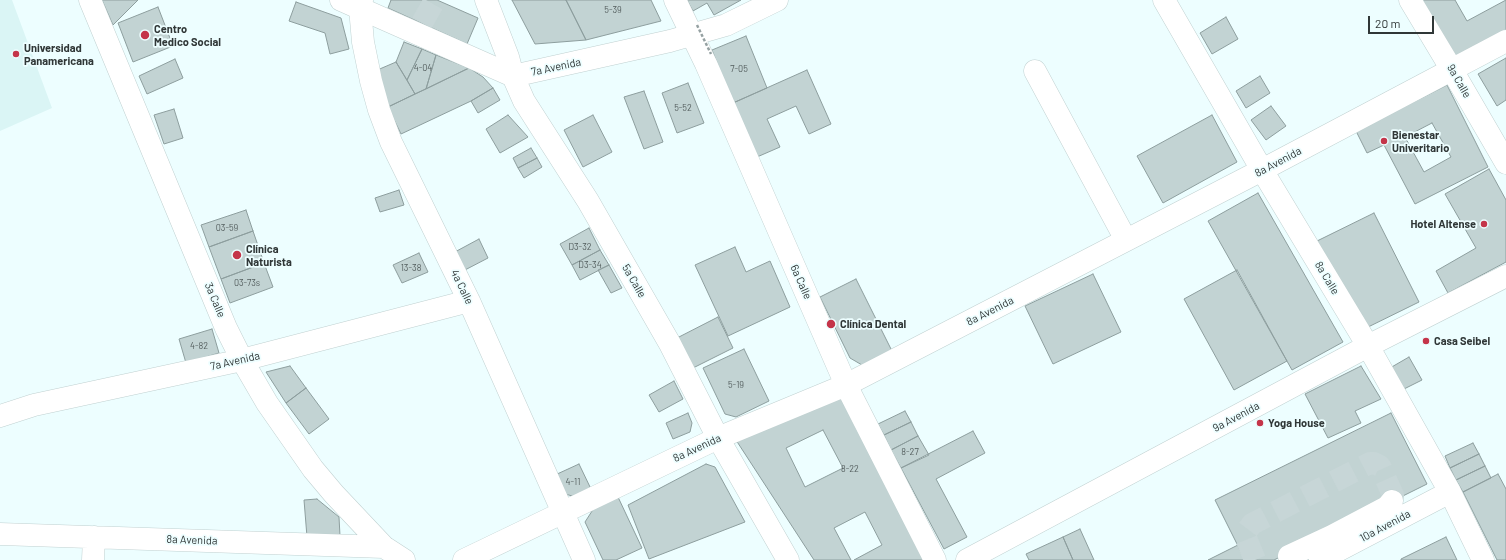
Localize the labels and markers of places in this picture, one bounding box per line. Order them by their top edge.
place label: Centro Medico Social [154,22,221,48]
marker: Centro Medico Social [139,29,151,41]
place label: Universidad Panamericana [24,41,94,67]
marker: Universidad Panamericana [11,49,21,59]
place label: Bienestar Univeritario [1392,128,1449,154]
marker: Bienestar Univeritario [1379,136,1389,146]
place label: Hotel Altense [1410,217,1476,231]
marker: Hotel Altense [1479,219,1489,229]
place label: Clínica Naturista [246,242,292,268]
marker: Clínica Naturista [231,249,243,261]
place label: Clínica Dental [840,317,906,331]
marker: Clínica Dental [825,318,837,330]
place label: Casa Seibel [1434,334,1490,348]
marker: Casa Seibel [1421,336,1431,346]
place label: Yoga House [1268,416,1325,430]
marker: Yoga House [1255,418,1265,428]

